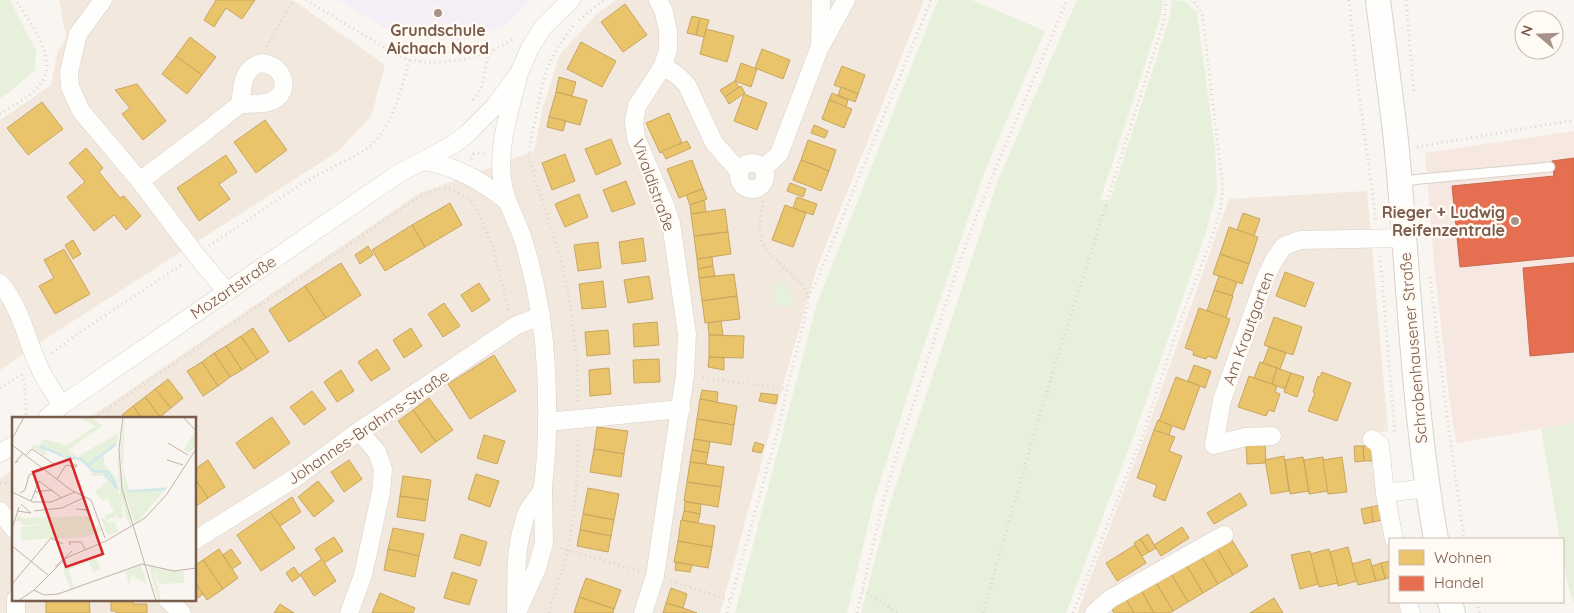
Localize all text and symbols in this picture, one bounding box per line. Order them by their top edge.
marker: Grundschule Aichach Nord [432,7,444,19]
north arrow [1514,10,1564,60]
place label: Grundschule Aichach Nord [387,20,489,58]
text: N [1517,23,1537,39]
street label: Vivaldistraße [628,136,680,234]
place label: Rieger + Ludwig Reifenzentrale [1382,202,1505,240]
marker: Rieger + Ludwig Reifenzentrale [1509,215,1521,227]
street label: Mozartstraße [186,251,280,323]
street label: Schrobenhausener Straße [1395,252,1431,444]
street label: Am Krautgarten [1218,269,1278,387]
street label: Johannes-Brahms-Straße [283,365,453,489]
inset map [12,417,196,600]
legend [1389,538,1564,603]
text: Wohnen [1434,548,1492,567]
text: Handel [1434,573,1484,592]

